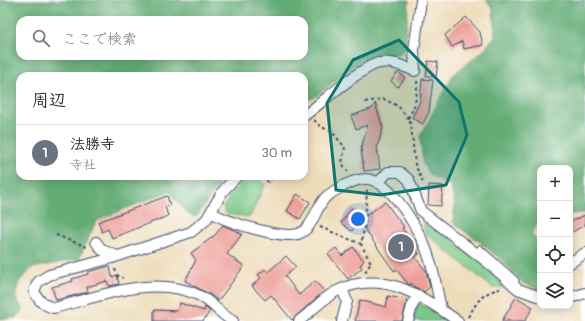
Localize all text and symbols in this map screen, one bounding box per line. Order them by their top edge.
search box [16,16,308,60]
icon: search [30,27,52,49]
text: ここで検索 [62,30,137,49]
text: 周辺 [32,90,66,111]
text: 法勝寺 [70,135,115,154]
text: 1 [42,145,48,161]
text: 30 m [262,145,292,161]
text: 寺社 [70,157,96,173]
map controls [537,165,573,309]
button: + [537,165,573,201]
button: − [537,201,573,237]
your location [348,209,368,229]
pin: 1 [388,232,414,262]
button: locate [537,237,573,273]
button: layers [537,273,573,309]

